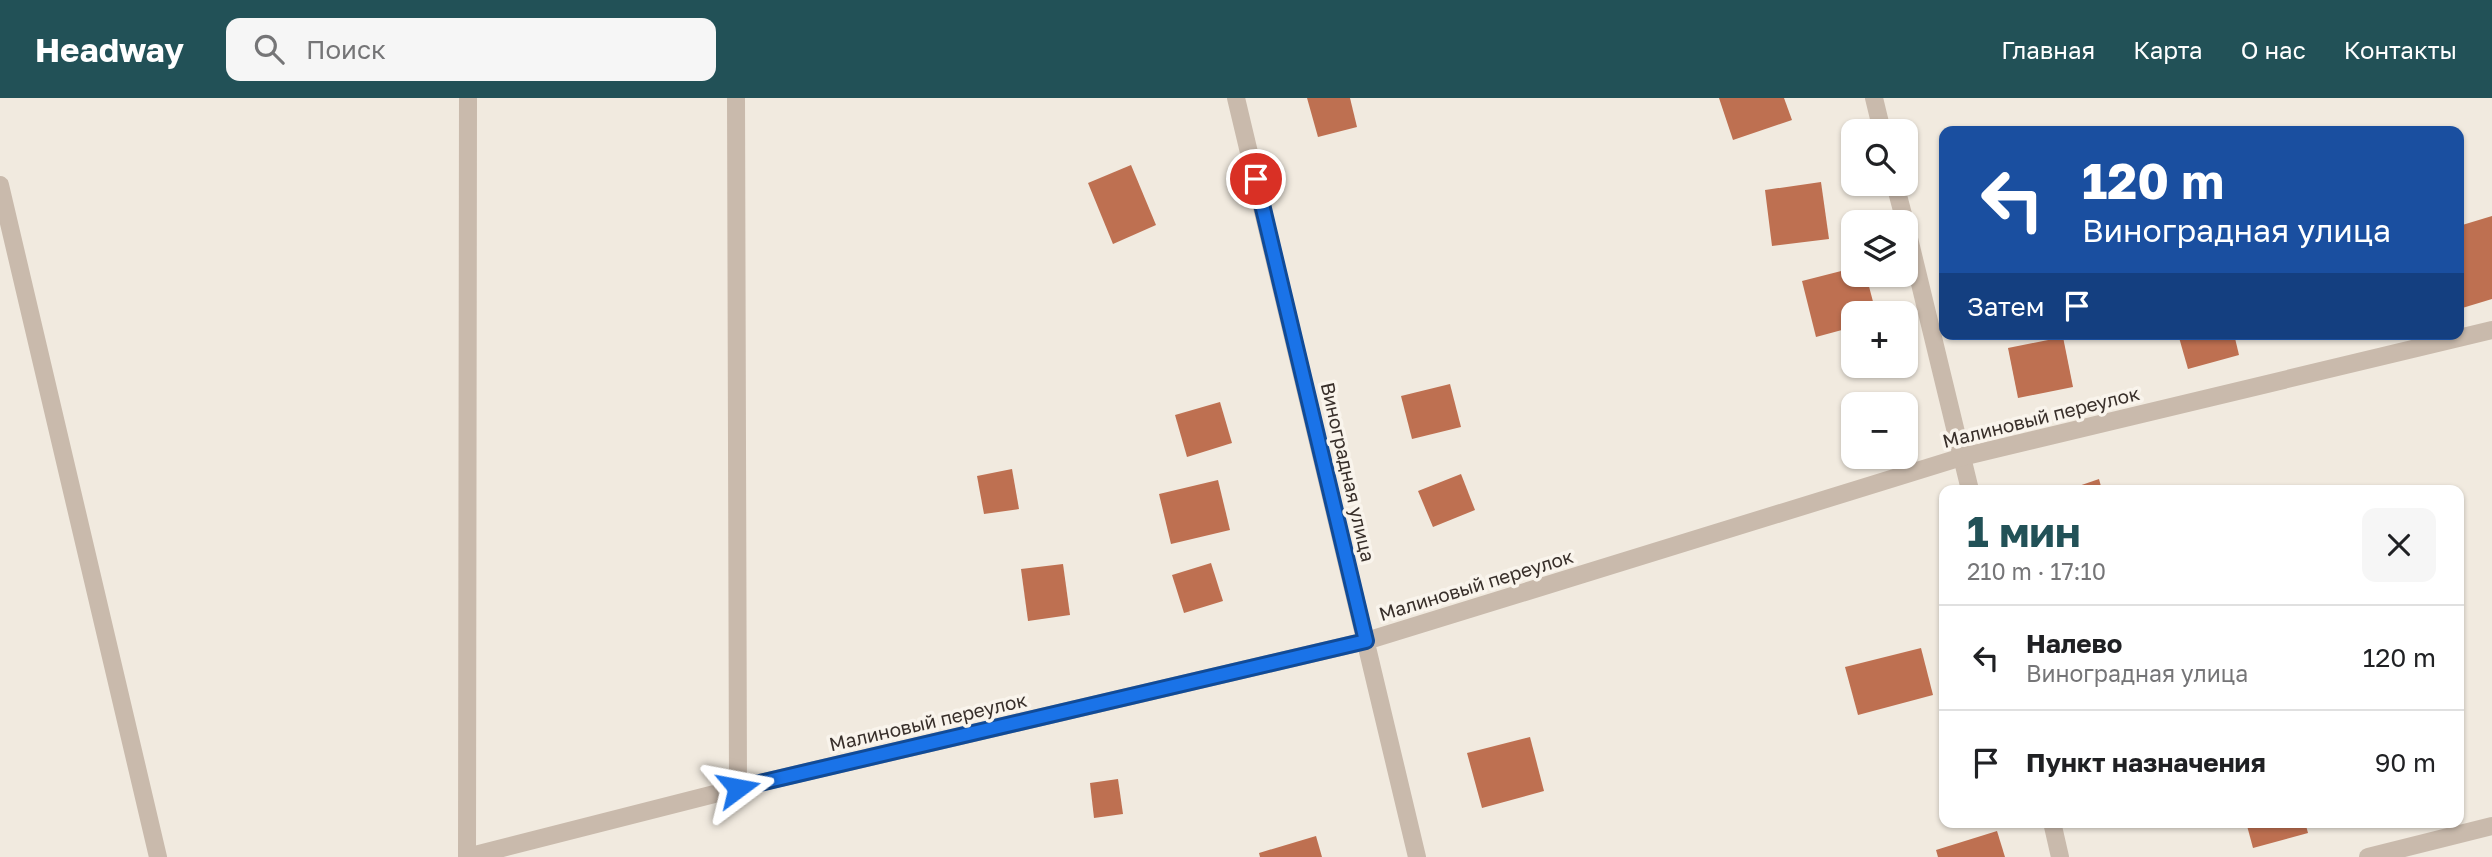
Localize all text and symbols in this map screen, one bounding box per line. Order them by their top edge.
search box [226,18,716,81]
text: Headway [35,30,184,69]
icon: search [250,30,288,68]
text: Поиск [306,34,386,65]
text: Главная [2001,35,2095,64]
text: Карта [2133,35,2203,64]
text: О нас [2241,35,2306,64]
text: Контакты [2344,35,2457,64]
map controls [1841,119,1918,469]
button: search [1841,119,1918,196]
pin [1226,149,1286,209]
text: 120 m [2082,151,2224,210]
icon: left [1967,154,2058,245]
icon: arrive [1237,160,1275,198]
button: layers [1841,210,1918,287]
text: Виноградная улица [2082,211,2391,249]
icon: arrive [2058,287,2096,325]
text: Затем [1967,291,2044,322]
button: + [1841,301,1918,378]
street label: Виноградная улица [1317,380,1380,564]
street label: Малиновый переулок [1940,381,2142,452]
button: − [1841,392,1918,469]
text: 1 мин [1967,506,2081,556]
button: close [2362,508,2436,582]
street label: Малиновый переулок [1376,544,1576,625]
text: 210 m · 17:10 [1967,557,2106,585]
text: Налево [2026,628,2122,659]
icon: left [1967,639,2005,677]
text: 120 m [2363,642,2436,673]
text: Виноградная улица [2026,659,2248,687]
street label: Малиновый переулок [827,688,1029,755]
icon: arrive [1967,744,2005,782]
text: Пункт назначения [2026,747,2266,778]
text: 90 m [2375,747,2436,778]
position arrow [701,751,775,825]

